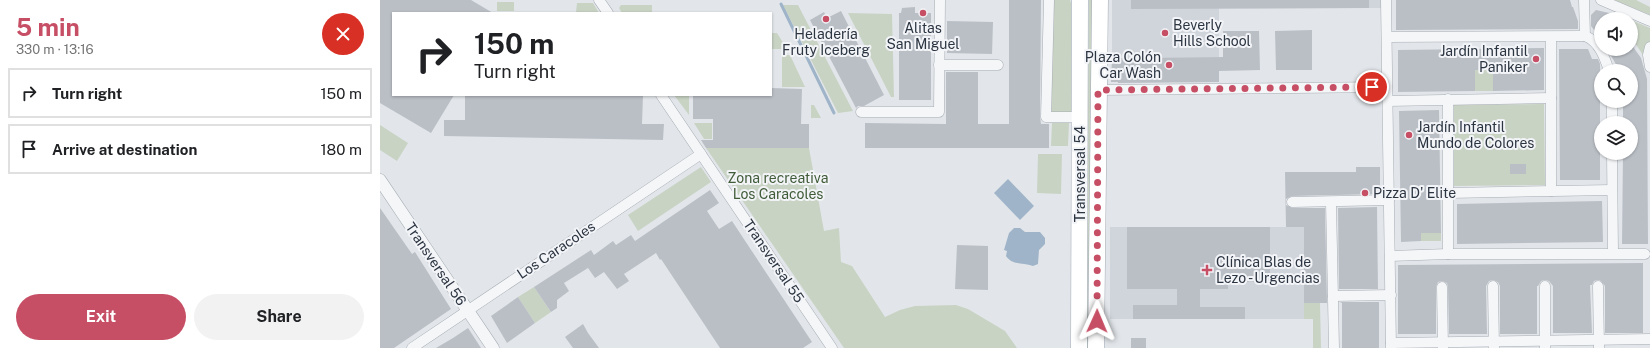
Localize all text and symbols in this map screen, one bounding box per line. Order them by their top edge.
marker: Alitas San Miguel [918,8,928,18]
map controls [1594,12,1638,160]
button: sound [1594,12,1638,56]
text: 5 min [16,13,80,41]
button: close [322,13,364,55]
marker: Heladería Fruty Iceberg [821,14,831,24]
place label: Beverly Hills School [1173,17,1251,49]
place label: Alitas San Miguel [886,20,960,52]
place label: Heladería Fruty Iceberg [782,26,870,58]
text: 150 m [474,27,554,60]
icon: right [408,28,460,80]
marker: Beverly Hills School [1160,28,1170,38]
text: 330 m · 13:16 [16,42,94,57]
place label: Jardín Infantil Paniker [1440,43,1528,75]
place label: Plaza Colón Car Wash [1085,49,1161,81]
marker: Jardín Infantil Paniker [1531,54,1541,64]
marker: Plaza Colón Car Wash [1164,60,1174,70]
text: Turn right [474,61,556,82]
button: search [1594,64,1638,108]
pin [1355,70,1389,104]
icon: arrive [1361,76,1383,98]
icon: right [18,82,40,104]
text: Turn right [52,85,122,102]
text: 150 m [320,85,362,102]
button: layers [1594,116,1638,160]
place label: Jardín Infantil Mundo de Colores [1417,119,1534,151]
street label: Transversal 54 [1072,126,1088,222]
marker: Jardín Infantil Mundo de Colores [1404,130,1414,140]
icon: arrive [18,138,40,160]
text: Arrive at destination [52,141,197,158]
text: 180 m [320,141,362,158]
park label: Zona recreativa Los Caracoles [728,170,828,202]
place label: Pizza D' Elite [1373,185,1456,201]
marker: Pizza D' Elite [1360,188,1370,198]
street label: Transversal 55 [740,216,808,306]
street label: Los Caracoles [514,218,598,282]
street label: Transversal 56 [402,220,470,309]
place label: Clínica Blas de Lezo - Urgencias [1216,254,1320,286]
marker: Clínica Blas de Lezo - Urgencias [1201,264,1213,276]
button: Exit [16,294,186,340]
button: Share [194,294,364,340]
position arrow [1076,300,1118,342]

